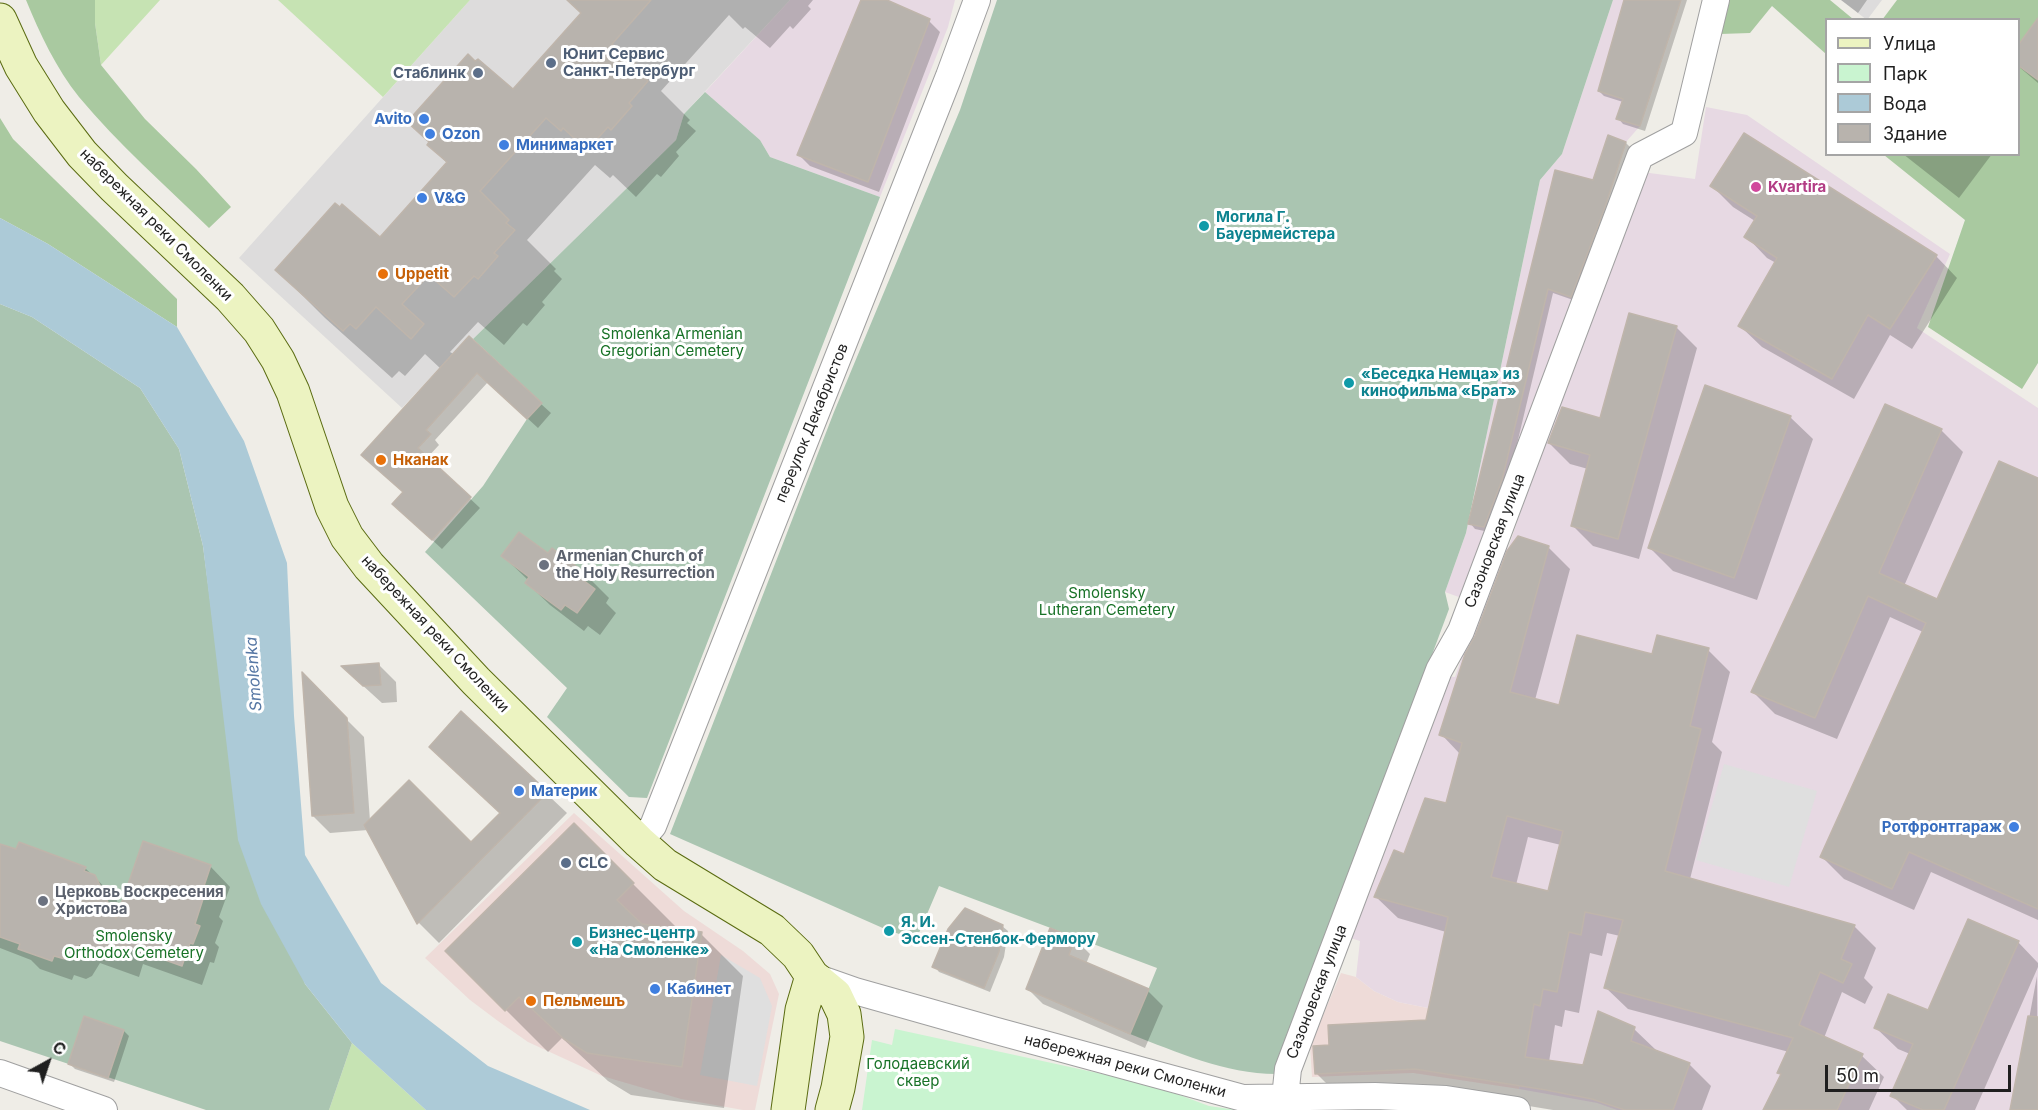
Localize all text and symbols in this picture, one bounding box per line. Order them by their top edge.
legend [1825,18,2020,156]
text: Улица [1883,33,1936,54]
place label: Юнит Сервис Санкт-Петербург [563,45,695,80]
marker: Юнит Сервис Санкт-Петербург [544,56,558,70]
text: Парк [1883,63,1927,84]
place label: Стаблинк [393,64,466,82]
marker: Стаблинк [471,66,485,80]
text: Вода [1883,93,1927,114]
place label: Avito [374,110,412,128]
marker: Avito [417,112,431,126]
text: Здание [1883,123,1947,144]
place label: Ozon [442,125,480,143]
marker: Ozon [423,127,437,141]
place label: Минимаркет [516,136,613,154]
marker: Минимаркет [497,138,511,152]
street label: набережная реки Смоленки [76,145,236,305]
place label: Kvartira [1768,178,1826,196]
marker: Kvartira [1749,180,1763,194]
place label: V&G [434,189,466,207]
marker: V&G [415,191,429,205]
place label: Могила Г. Бауермейстера [1216,208,1335,243]
marker: Могила Г. Бауермейстера [1197,219,1211,233]
place label: Uppetit [395,265,449,283]
marker: Uppetit [376,267,390,281]
park label: Smolenka Armenian Gregorian Cemetery [600,325,744,360]
street label: переулок Декабристов [772,341,852,505]
place label: «Беседка Немца» из кинофильма «Брат» [1361,365,1520,400]
marker: «Беседка Немца» из кинофильма «Брат» [1342,376,1356,390]
place label: Нканак [393,451,448,469]
marker: Нканак [374,453,388,467]
street label: Сазоновская улица [1461,471,1529,611]
place label: Armenian Church of the Holy Resurrection [556,547,715,582]
street label: набережная реки Смоленки [357,552,513,716]
marker: Armenian Church of the Holy Resurrection [537,558,551,572]
park label: Smolensky Lutheran Cemetery [1039,584,1175,619]
water label: Smolenka [242,636,266,712]
place label: Материк [531,782,597,800]
marker: Материк [512,784,526,798]
place label: Ротфронтгараж [1882,818,2002,836]
marker: Ротфронтгараж [2007,820,2021,834]
place label: CLC [578,854,608,872]
marker: CLC [559,856,573,870]
place label: Церковь Воскресения Христова [55,883,224,918]
marker: Церковь Воскресения Христова [36,894,50,908]
place label: Я. И. Эссен-Стенбок-Фермору [901,913,1095,948]
street label: Сазоновская улица [1283,922,1351,1062]
place label: Бизнес-центр «На Смоленке» [589,924,709,959]
marker: Я. И. Эссен-Стенбок-Фермору [882,924,896,938]
park label: Smolensky Orthodox Cemetery [64,927,204,962]
marker: Бизнес-центр «На Смоленке» [570,935,584,949]
place label: Кабинет [667,980,731,998]
marker: Кабинет [648,982,662,996]
place label: Пельмешъ [543,992,625,1010]
marker: Пельмешъ [524,994,538,1008]
street label: набережная реки Смоленки [1022,1030,1228,1102]
north arrow [18,1032,78,1092]
text: С [49,1037,71,1060]
scale bar [1828,1053,2014,1091]
park label: Голодаевский сквер [866,1055,970,1090]
text: 50 m [1836,1065,1879,1086]

